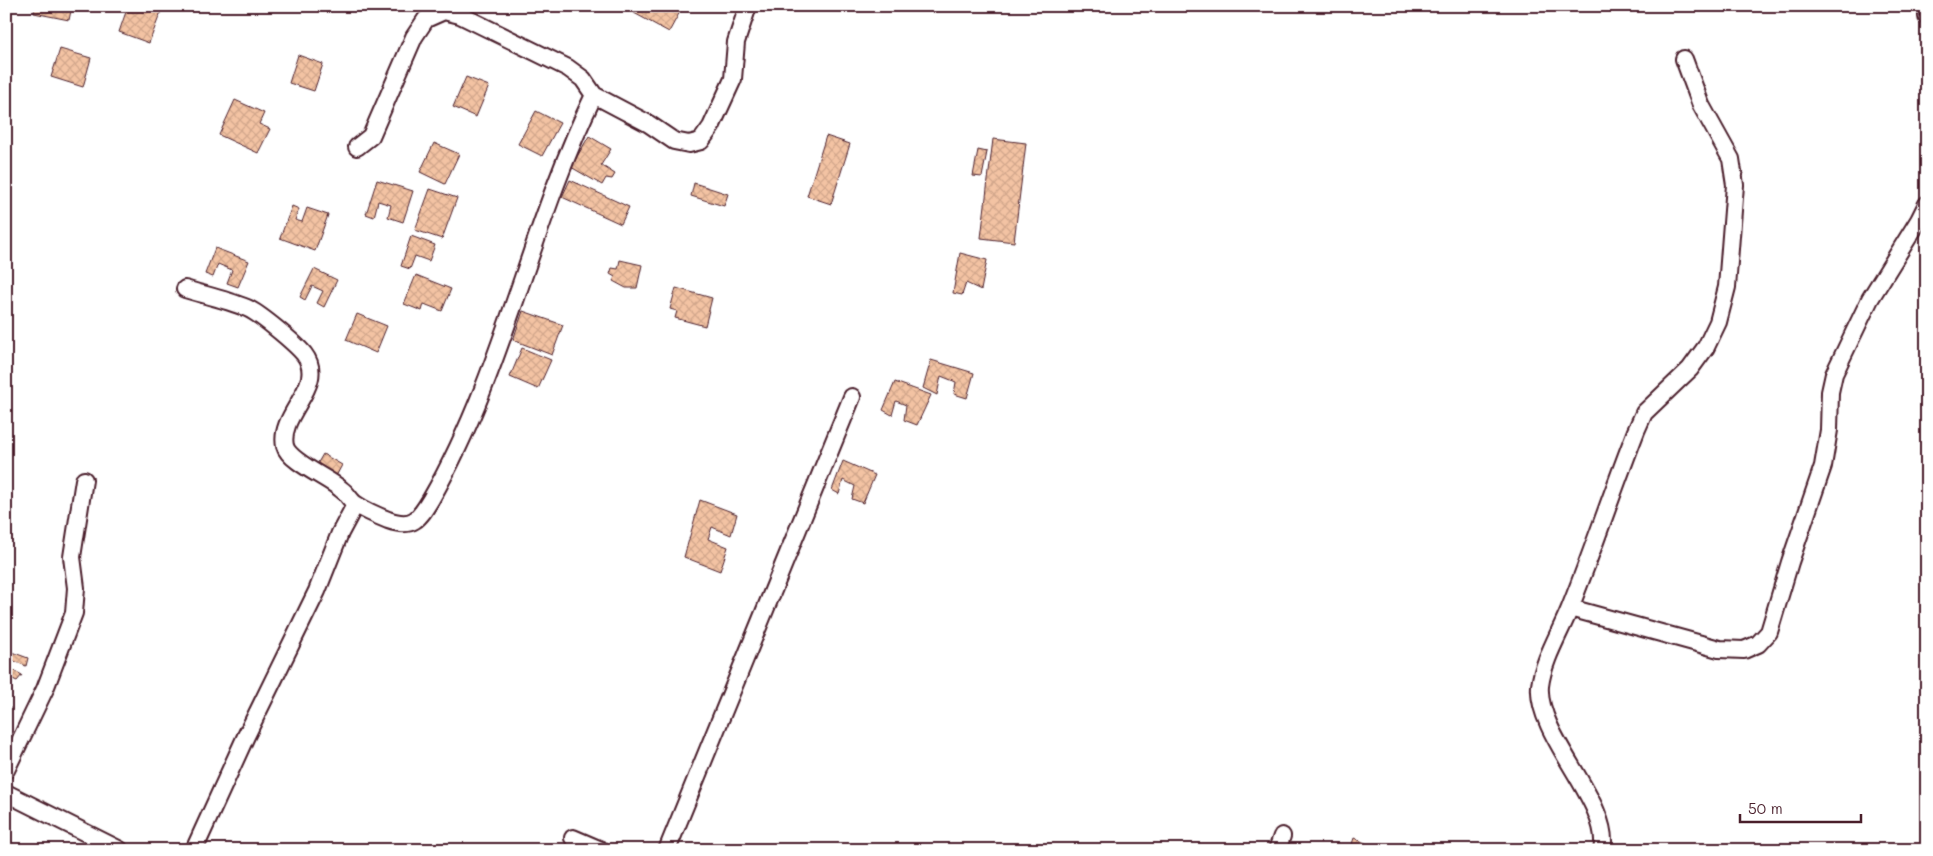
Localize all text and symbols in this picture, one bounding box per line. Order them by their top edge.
scale bar [1740,791,1862,823]
text: 50 m [1748,798,1783,818]

